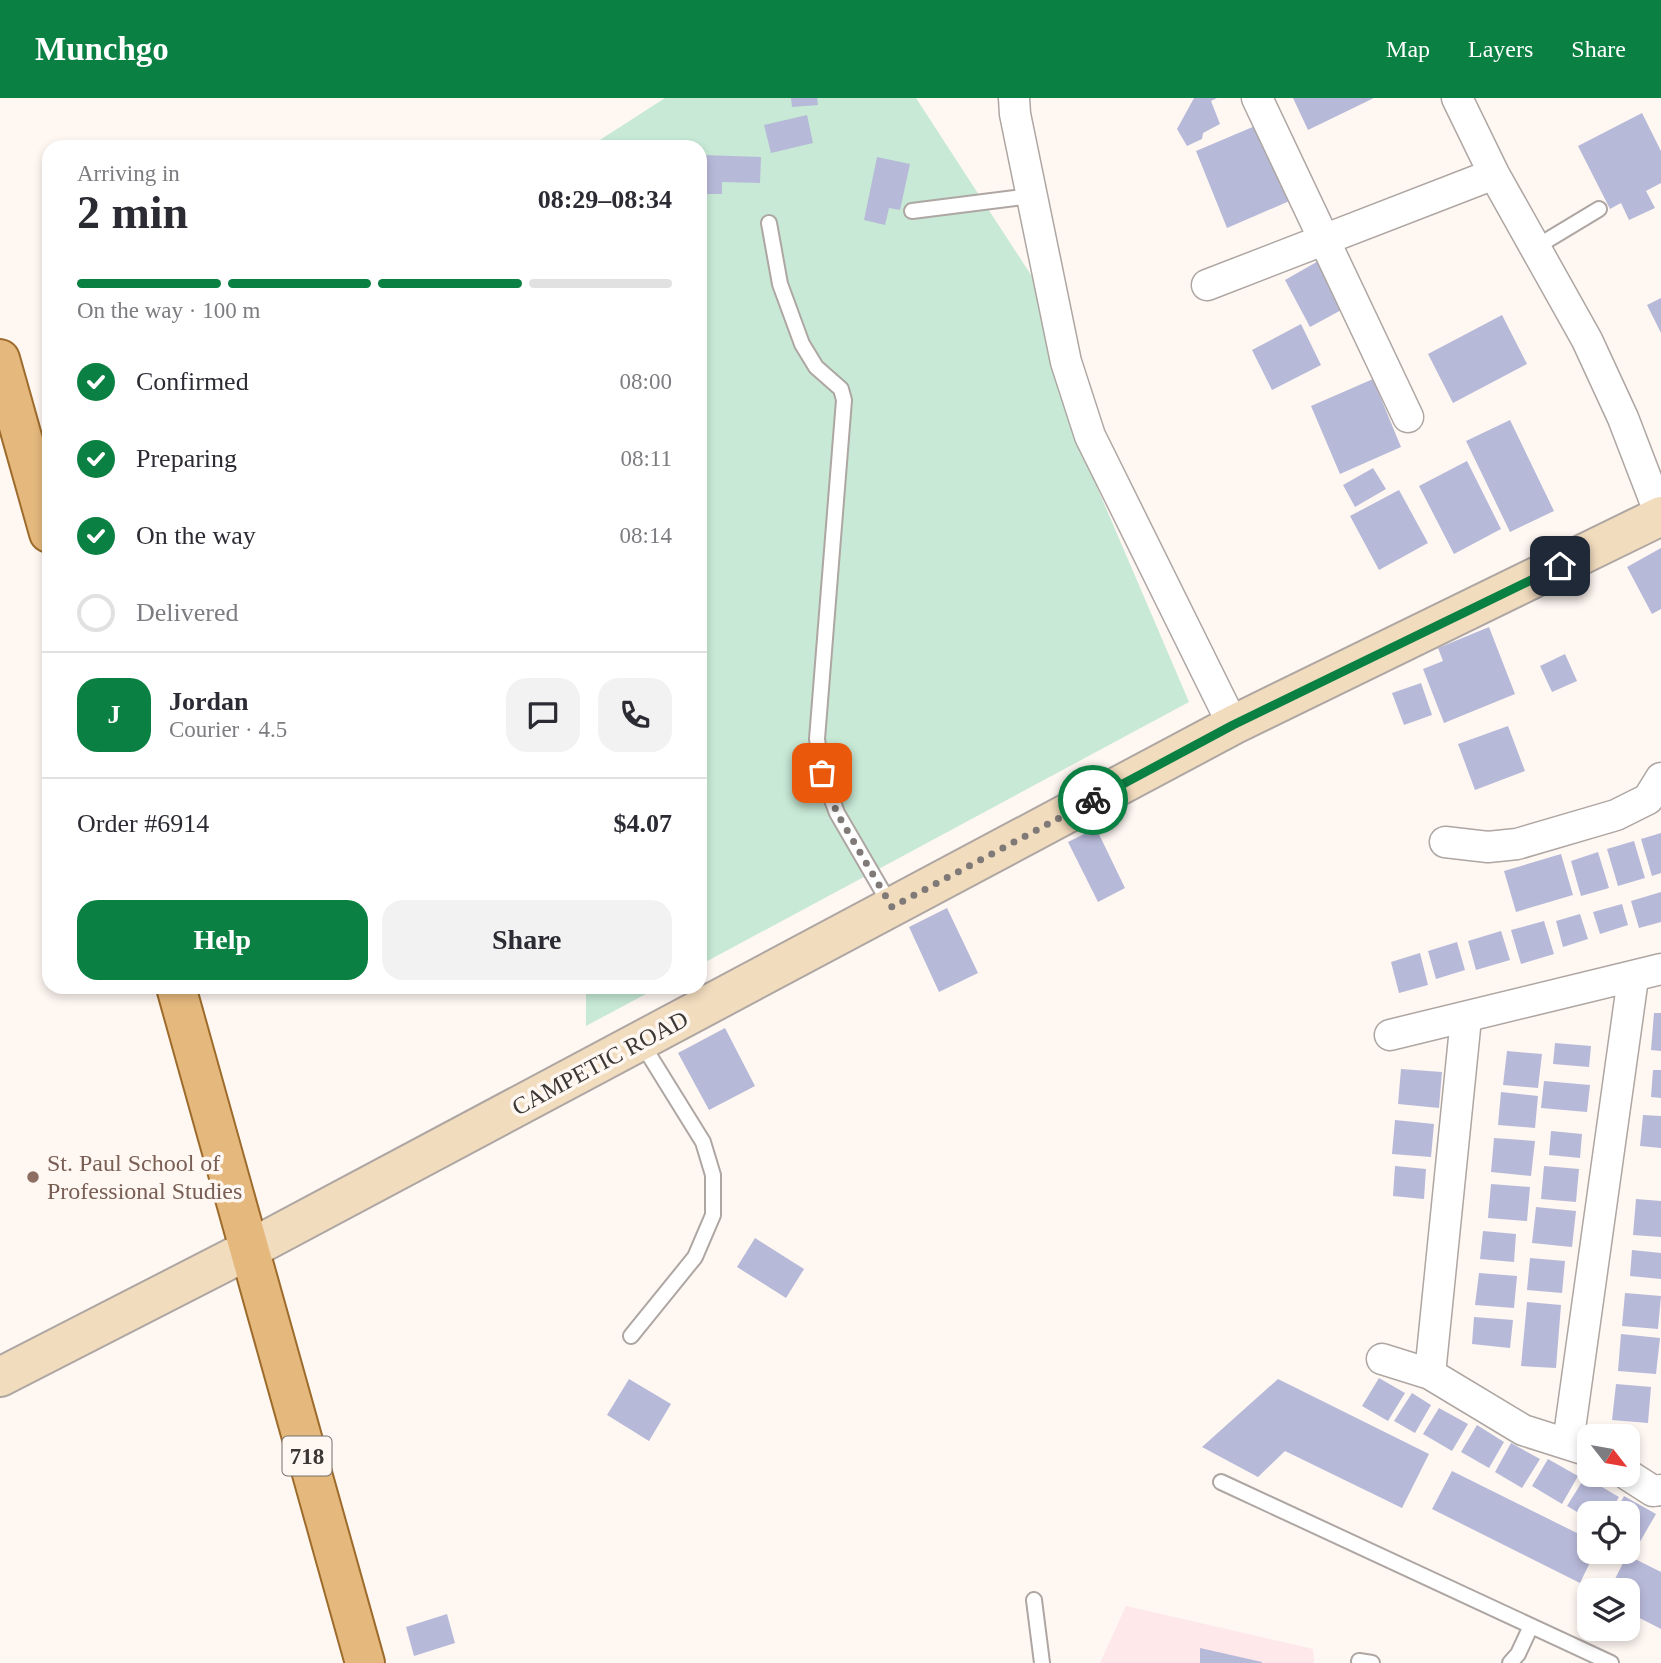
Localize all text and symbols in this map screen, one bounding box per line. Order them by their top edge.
text: Munchgo [35,31,169,67]
text: Map [1386,36,1430,62]
text: Layers [1468,36,1533,62]
text: Share [1571,36,1626,62]
text: Arriving in [77,161,180,186]
text: 08:29–08:34 [538,185,672,214]
text: 2 min [77,187,188,238]
text: On the way · 100 m [77,298,260,323]
icon: check [77,363,115,401]
text: Confirmed [136,367,249,396]
text: 08:00 [620,369,672,394]
icon: check [77,440,115,478]
text: Preparing [136,444,237,473]
text: 08:11 [620,446,672,471]
icon: check [77,517,115,555]
text: On the way [136,521,256,550]
text: 08:14 [620,523,672,548]
pin [1530,536,1590,596]
icon: home [1541,547,1579,585]
text: Delivered [136,598,239,627]
button: chat [506,678,580,752]
button: phone [598,678,672,752]
text: Jordan [169,687,248,716]
text: J [108,700,121,729]
text: Courier · 4.5 [169,717,287,742]
pin [792,743,852,803]
icon: bag [803,754,841,792]
courier [1058,765,1128,835]
icon: bike [1074,781,1112,819]
text: Order #6914 [77,809,209,838]
text: $4.07 [614,809,672,838]
button: Help [77,900,368,980]
button: Share [382,900,672,980]
street label: CAMPETIC ROAD [508,1006,692,1120]
place label: St. Paul School of Professional Studies [47,1150,242,1204]
marker: St. Paul School of Professional Studies [25,1169,41,1185]
north arrow [1577,1424,1640,1488]
map controls [1577,1424,1640,1641]
road number: 718 [282,1436,332,1476]
button: locate [1577,1501,1640,1564]
button: layers [1577,1578,1640,1641]

